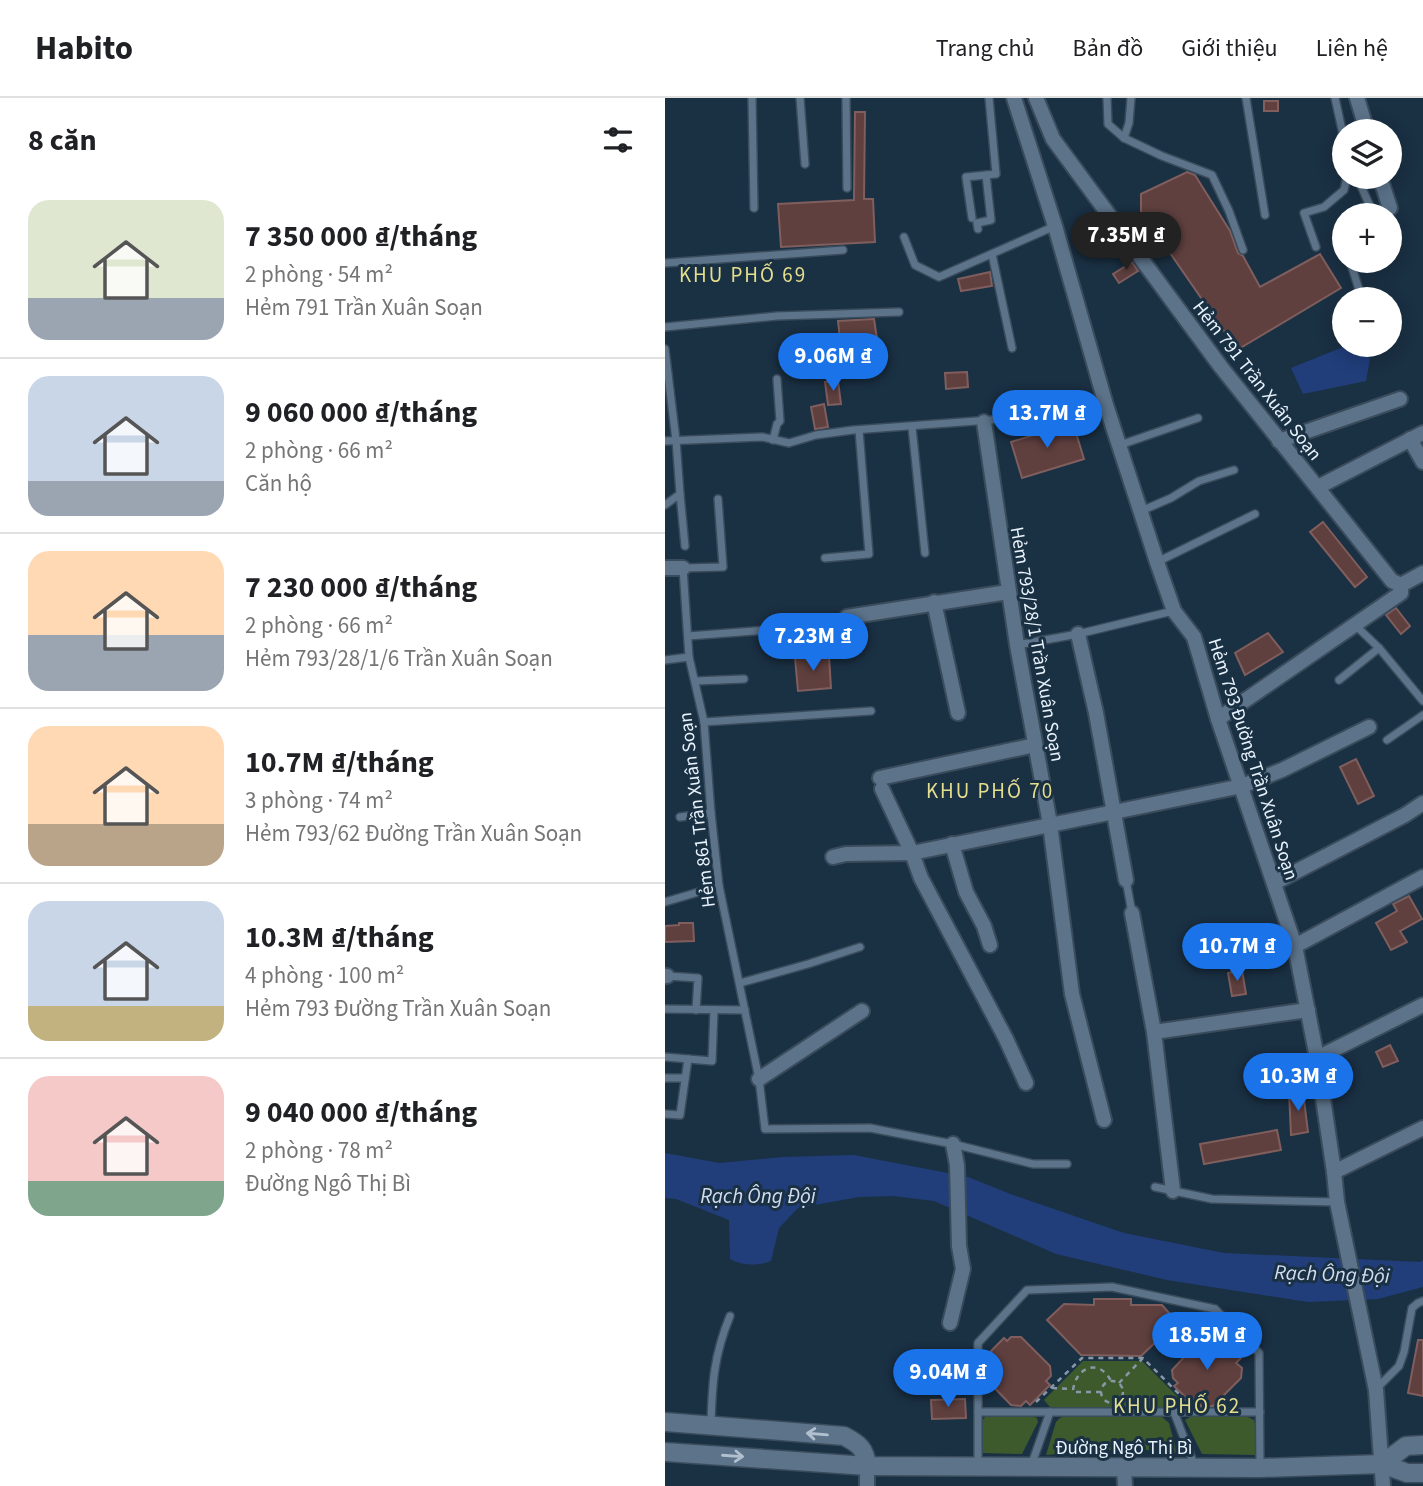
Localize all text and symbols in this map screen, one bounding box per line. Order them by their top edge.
text: Habito [35,25,133,72]
text: Trang chủ [936,31,1035,66]
text: Bản đồ [1073,31,1143,66]
text: Giới thiệu [1181,31,1278,66]
text: Liên hệ [1316,31,1388,66]
text: 8 căn [28,119,97,162]
map controls [1332,119,1402,357]
button: layers [1332,119,1402,189]
icon: filters [599,121,637,159]
button: + [1332,203,1402,273]
pin: 7.35M ₫ [1061,212,1191,272]
text: 7 350 000 ₫/tháng [245,215,477,258]
text: 7.35M ₫ [1087,218,1165,251]
icon: home [84,228,168,312]
text: 2 phòng · 54 m² [245,258,393,291]
district label: KHU PHỐ 69 [679,260,807,290]
button: − [1332,287,1402,357]
text: Hẻm 791 Trần Xuân Soạn [245,291,483,324]
street label: Hẻm 791 Trần Xuân Soạn [1186,295,1328,467]
pin: 9.06M ₫ [768,334,898,393]
text: 9.06M ₫ [794,339,872,372]
pin: 13.7M ₫ [982,390,1112,450]
text: 9 060 000 ₫/tháng [245,391,477,434]
text: 13.7M ₫ [1008,396,1086,429]
icon: home [84,404,168,488]
text: 2 phòng · 66 m² [245,434,393,467]
text: Căn hộ [245,467,312,500]
street label: Hẻm 793/28/1 Trần Xuân Soạn [1003,525,1070,764]
text: 7 230 000 ₫/tháng [245,566,477,609]
icon: home [84,579,168,663]
text: 2 phòng · 66 m² [245,609,393,642]
pin: 7.23M ₫ [748,614,878,673]
text: 7.23M ₫ [774,619,852,652]
street label: Hẻm 793 Đường Trần Xuân Soạn [1201,635,1305,884]
text: Hẻm 793/28/1/6 Trần Xuân Soạn [245,642,553,675]
street label: Hẻm 861 Trần Xuân Soạn [672,711,723,909]
text: 10.7M ₫/tháng [245,741,434,784]
icon: home [84,754,168,838]
district label: KHU PHỐ 70 [926,776,1054,806]
text: 3 phòng · 74 m² [245,784,393,817]
text: Hẻm 793/62 Đường Trần Xuân Soạn [245,817,582,850]
text: 10.3M ₫/tháng [245,916,434,959]
pin: 10.7M ₫ [1172,924,1302,983]
icon: home [84,929,168,1013]
text: 10.7M ₫ [1198,929,1276,962]
text: 4 phòng · 100 m² [245,959,404,992]
text: Hẻm 793 Đường Trần Xuân Soạn [245,992,551,1025]
pin: 10.3M ₫ [1233,1054,1363,1113]
text: 10.3M ₫ [1259,1059,1337,1092]
text: 9 040 000 ₫/tháng [245,1091,477,1134]
icon: home [84,1104,168,1188]
text: 2 phòng · 78 m² [245,1134,393,1167]
text: Đường Ngô Thị Bì [245,1167,411,1200]
water label: Rạch Ông Đội [700,1181,817,1211]
water label: Rạch Ông Đội [1274,1257,1391,1291]
pin: 18.5M ₫ [1142,1312,1272,1372]
text: 18.5M ₫ [1168,1318,1246,1351]
pin: 9.04M ₫ [883,1350,1013,1409]
text: 9.04M ₫ [909,1355,987,1388]
district label: KHU PHỐ 62 [1113,1391,1241,1421]
one-way arrow [806,1427,828,1440]
street label: Đường Ngô Thị Bì [1055,1435,1193,1462]
one-way arrow [721,1450,744,1463]

